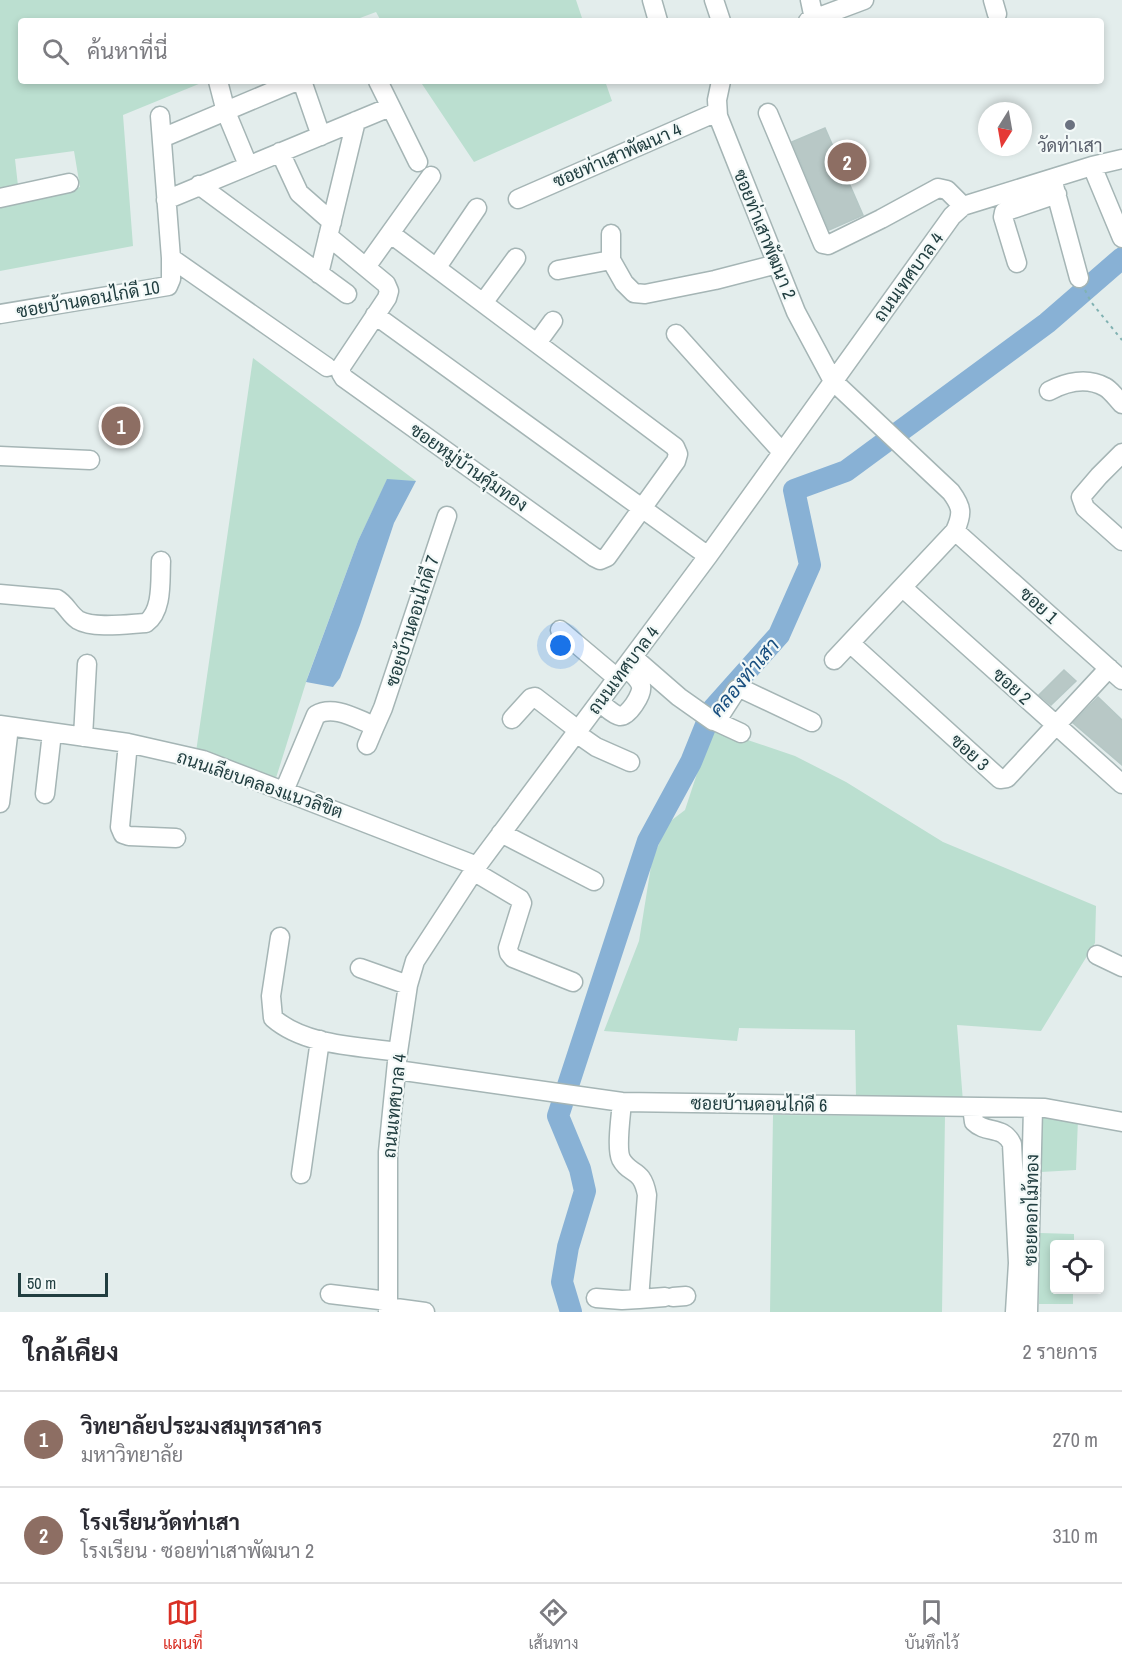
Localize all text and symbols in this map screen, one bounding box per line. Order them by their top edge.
search box [18,18,1104,84]
icon: search [39,35,72,68]
text: ค้นหาที่นี่ [87,36,167,66]
north arrow [978,102,1032,156]
street label: ซอยท่าเสาพัฒนา 4 [549,117,685,193]
marker: วัดท่าเสา [1063,118,1077,132]
place label: วัดท่าเสา [1037,133,1103,158]
pin: 2 [828,140,866,184]
street label: ซอยท่าเสาพัฒนา 2 [728,165,802,303]
street label: ถนนเทศบาล 4 [867,227,949,327]
street label: ซอยบ้านดอนไก่ดี 10 [14,274,162,324]
pin: 1 [102,404,140,448]
street label: ซอยหมู่บ้านคุ้มทอง [404,417,533,518]
street label: ซอยบ้านดอนไก่ดี 7 [379,552,445,690]
street label: ซอย 1 [1014,581,1064,630]
street label: ถนนเทศบาล 4 [582,621,664,719]
your location [546,631,575,660]
water label: คลองท่าเสา [703,632,785,722]
street label: ซอย 2 [987,662,1037,710]
street label: ซอย 3 [945,728,995,776]
street label: ถนนเลียบคลองแนวลิขิต [173,744,347,824]
street label: ถนนเทศบาล 4 [376,1053,412,1159]
street label: ซอยบ้านดอนไก่ดี 6 [690,1090,828,1118]
street label: ซอยดอกไม้ทอง [1018,1154,1044,1266]
map controls [1050,1240,1104,1294]
button: locate [1050,1240,1104,1294]
scale bar [18,1270,108,1298]
text: 50 m [27,1272,56,1294]
text: ใกล้เคียง [24,1334,119,1369]
text: 2 รายการ [1023,1338,1098,1365]
text: วิทยาลัยประมงสมุทรสาคร [81,1411,322,1441]
text: 1 [39,1426,48,1453]
text: 270 m [1052,1426,1098,1453]
text: มหาวิทยาลัย [81,1441,183,1468]
text: โรงเรียนวัดท่าเสา [81,1507,240,1537]
text: 2 [39,1522,48,1549]
text: 310 m [1052,1522,1098,1549]
text: โรงเรียน · ซอยท่าเสาพัฒนา 2 [81,1537,314,1564]
tab: แผนที่ [163,1596,203,1654]
tab: เส้นทาง [529,1596,579,1654]
tab: บันทึกไว้ [904,1596,959,1654]

